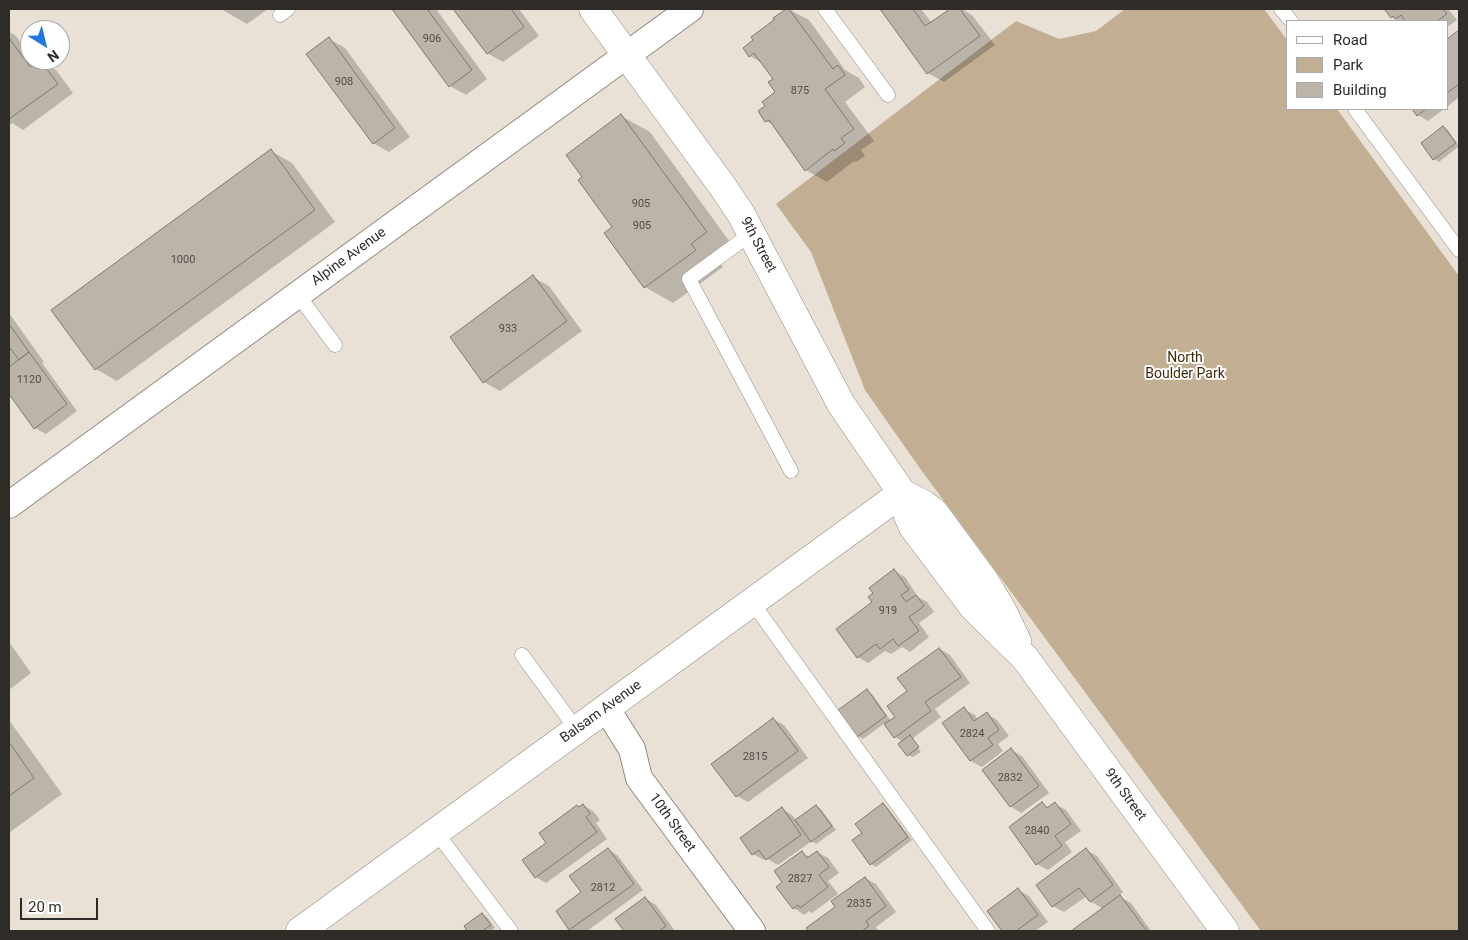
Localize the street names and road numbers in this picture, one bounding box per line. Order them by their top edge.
street label: 9th Street [736,214,780,276]
street label: Alpine Avenue [308,224,390,290]
street label: Balsam Avenue [557,677,645,747]
street label: 9th Street [1100,766,1150,824]
street label: 10th Street [645,790,699,856]

